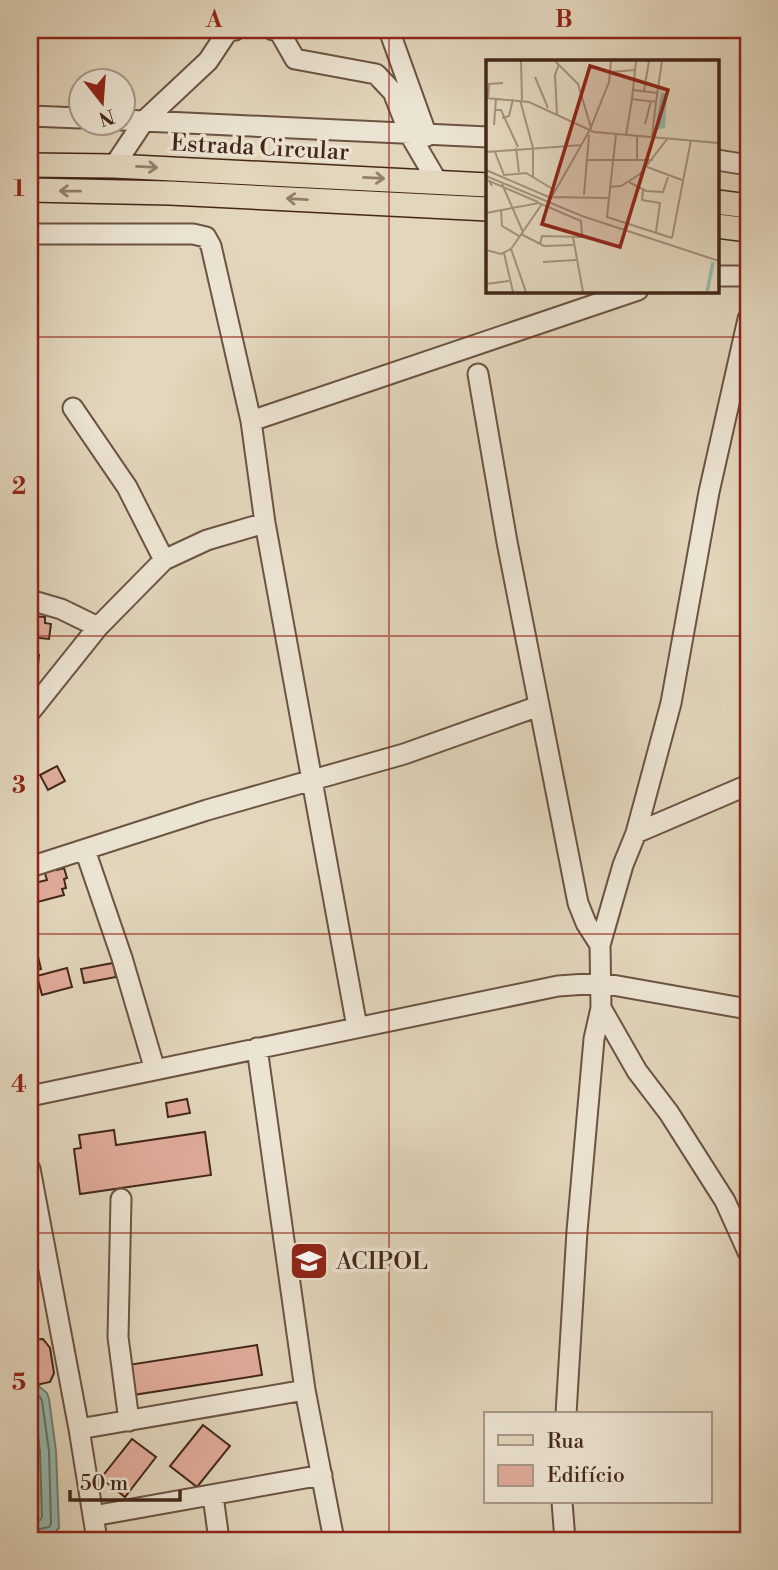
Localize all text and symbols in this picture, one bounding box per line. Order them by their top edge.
text: A [205,6,223,34]
text: B [555,6,573,34]
inset map [486,60,718,292]
north arrow [66,66,136,136]
text: N [96,104,117,131]
street label: Estrada Circular [170,128,350,168]
one-way arrow [135,161,158,174]
one-way arrow [362,172,385,185]
text: 1 [13,175,25,203]
one-way arrow [58,184,81,197]
one-way arrow [286,192,309,205]
text: 2 [12,473,26,501]
text: 3 [12,772,26,800]
text: 4 [11,1071,27,1099]
school or university icon: ACIPOL [288,1240,330,1282]
place label: ACIPOL [335,1247,428,1277]
text: 5 [12,1369,26,1397]
legend [484,1412,712,1504]
text: Rua [547,1429,584,1455]
scale bar [70,1458,180,1502]
text: Edifício [547,1463,625,1489]
text: 50 m [80,1471,128,1497]

